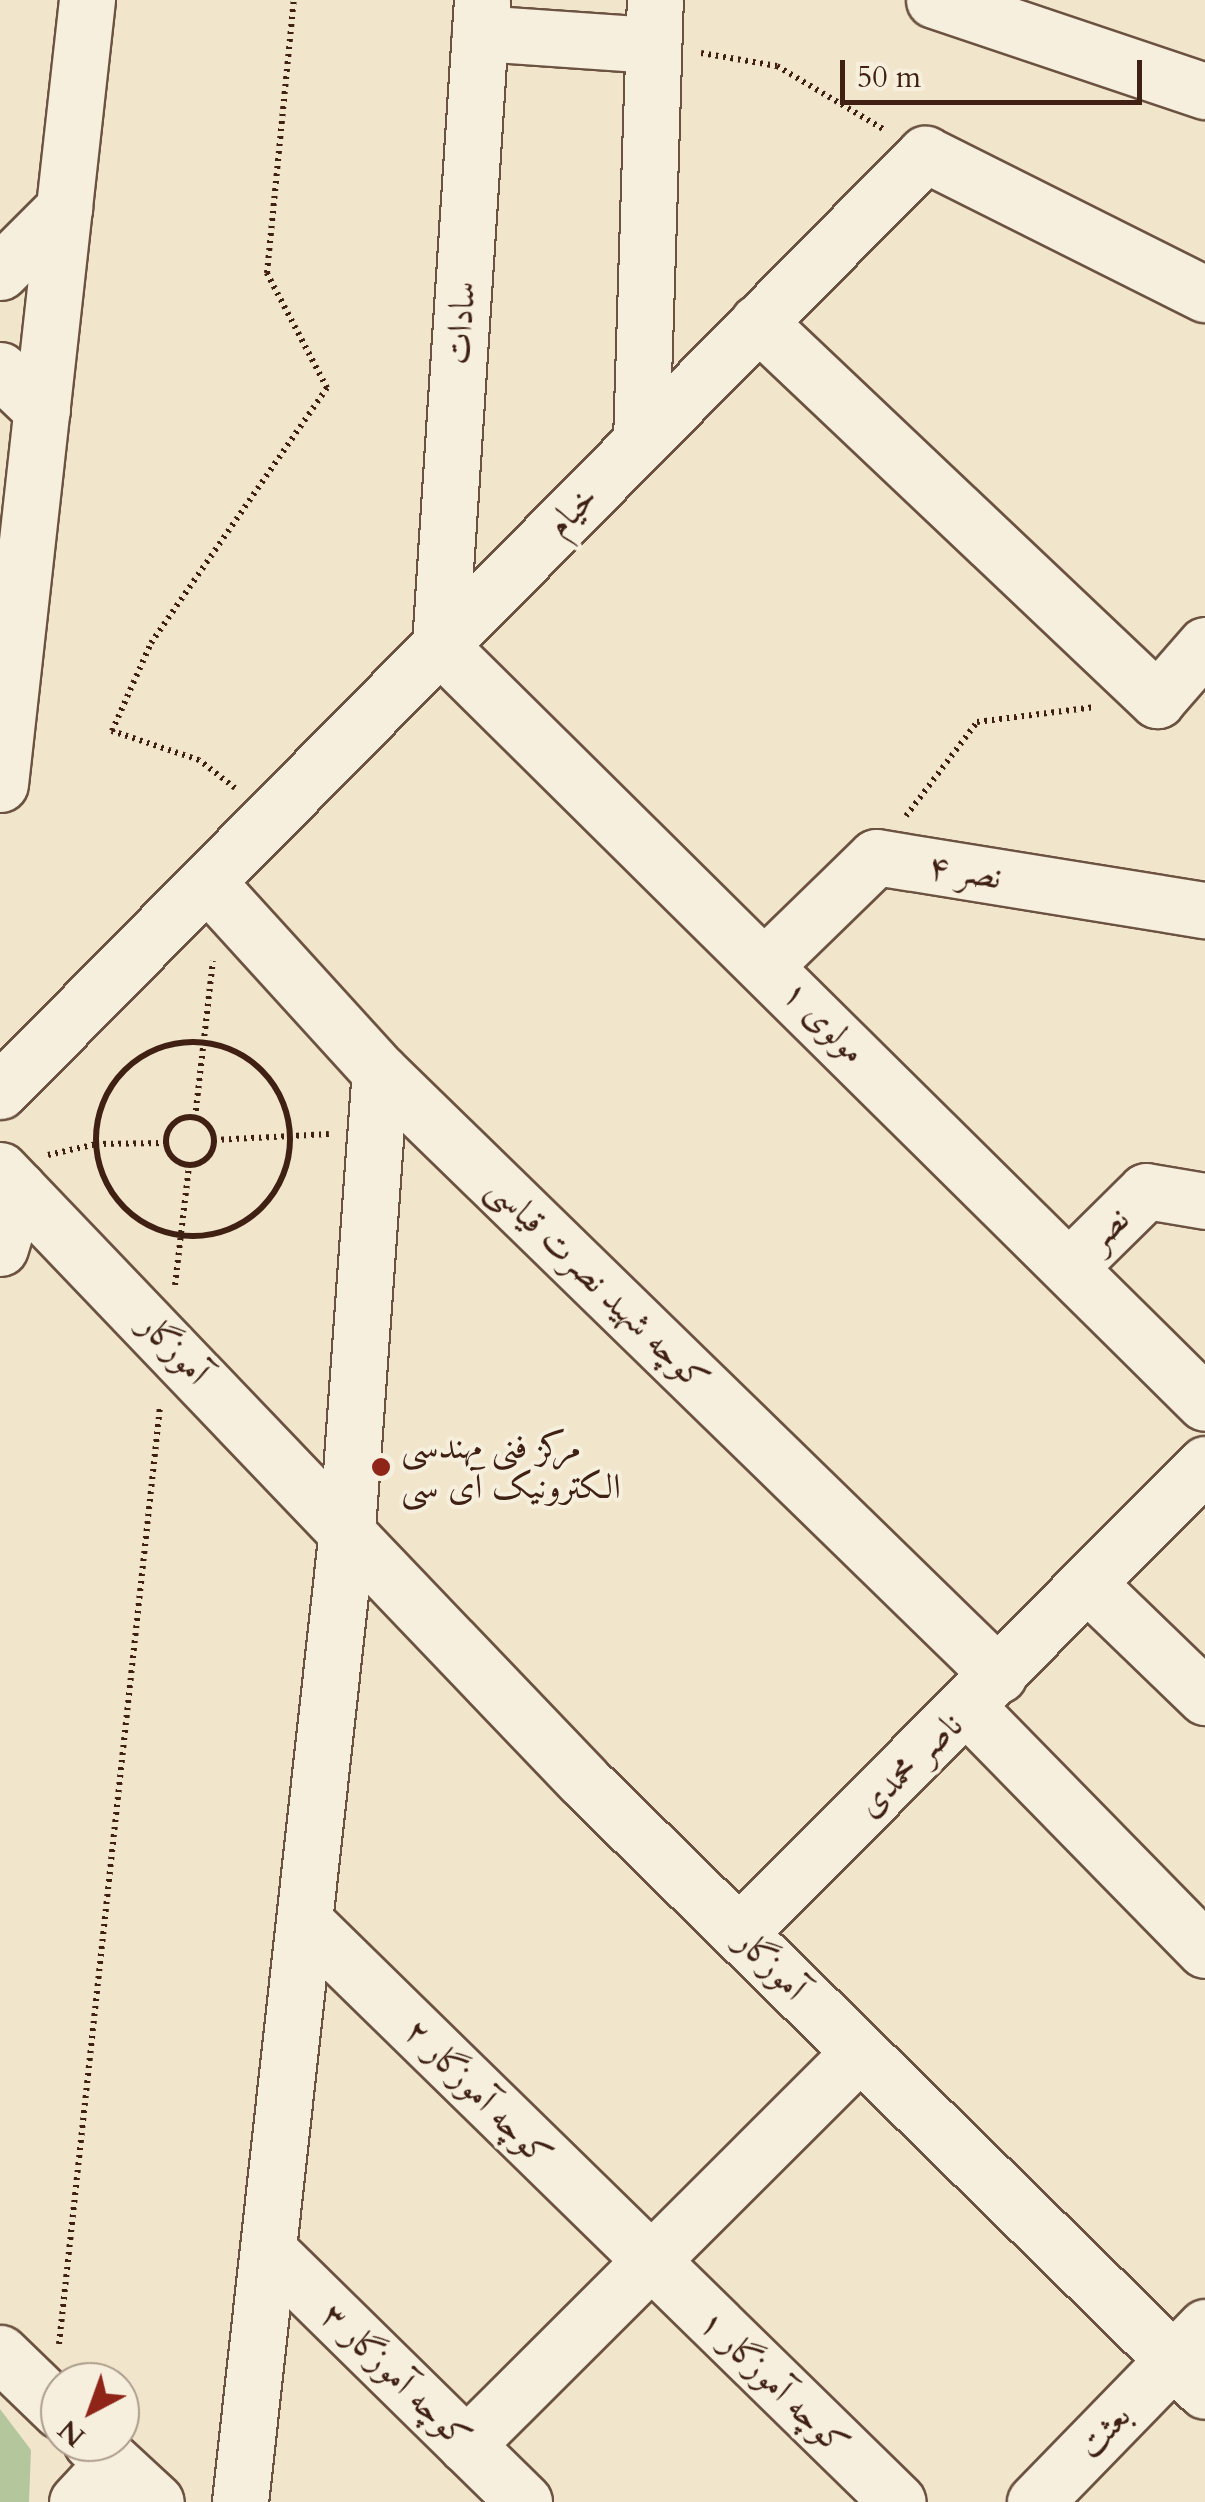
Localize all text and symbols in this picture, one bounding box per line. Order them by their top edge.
scale bar [845,40,1148,102]
text: 50 m [857,57,921,98]
street label: سادات [437,280,485,366]
street label: خیام [538,477,606,545]
street label: نصر ۴ [925,845,1005,899]
street label: مولوی ۱ [774,972,874,1072]
street label: کوچه شهید نصرت قیاسی [478,1168,718,1400]
street label: نصر [1078,1199,1138,1259]
street label: آموزگار [130,1304,218,1394]
place label: مرکز فنی مهندسی الکترونیک آی سی [401,1426,621,1508]
marker: مرکز فنی مهندسی الکترونیک آی سی [370,1456,392,1478]
street label: ناصر محمدی [848,1704,972,1826]
street label: آموزگار [727,1921,815,2009]
street label: کوچه آموزگار ۲ [395,2010,561,2176]
street label: کوچه آموزگار ۳ [312,2294,480,2458]
street label: کوچه آموزگار ۱ [690,2301,858,2465]
north arrow [40,2362,140,2462]
street label: بعثت [1068,2395,1140,2467]
text: N [50,2411,93,2455]

